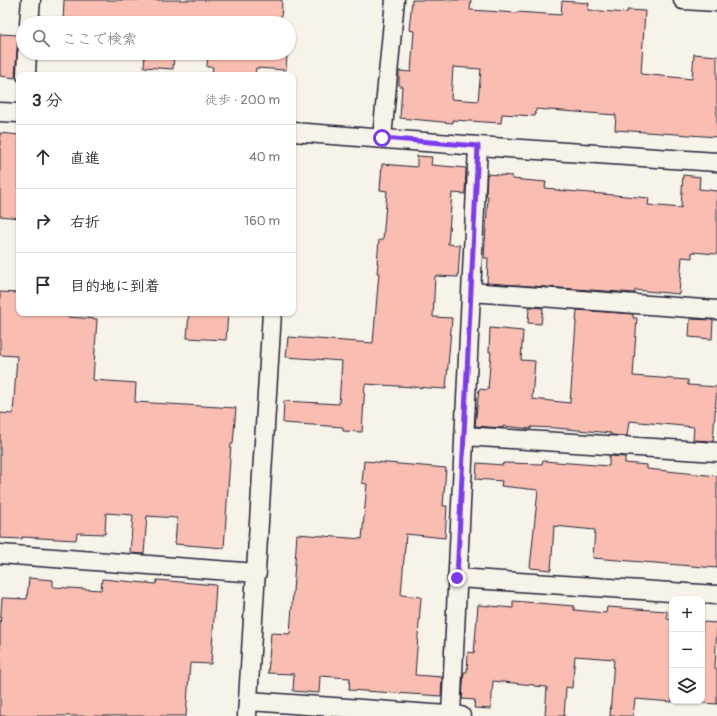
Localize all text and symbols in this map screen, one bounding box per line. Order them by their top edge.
search box [16,16,296,60]
icon: search [30,27,52,49]
text: ここで検索 [62,30,137,49]
text: 3 分 [32,90,62,111]
text: 徒歩 · 200 m [205,92,280,108]
route start [373,129,391,147]
icon: ahead [32,146,54,168]
text: 直進 [70,149,100,168]
text: 40 m [249,149,280,165]
icon: right [32,210,54,232]
text: 右折 [70,213,100,232]
text: 160 m [244,213,280,229]
icon: arrive [32,274,54,296]
text: 目的地に到着 [70,277,160,296]
route end [448,569,466,587]
map controls [669,596,705,704]
button: + [669,596,705,632]
button: − [669,632,705,668]
button: layers [669,668,705,704]

